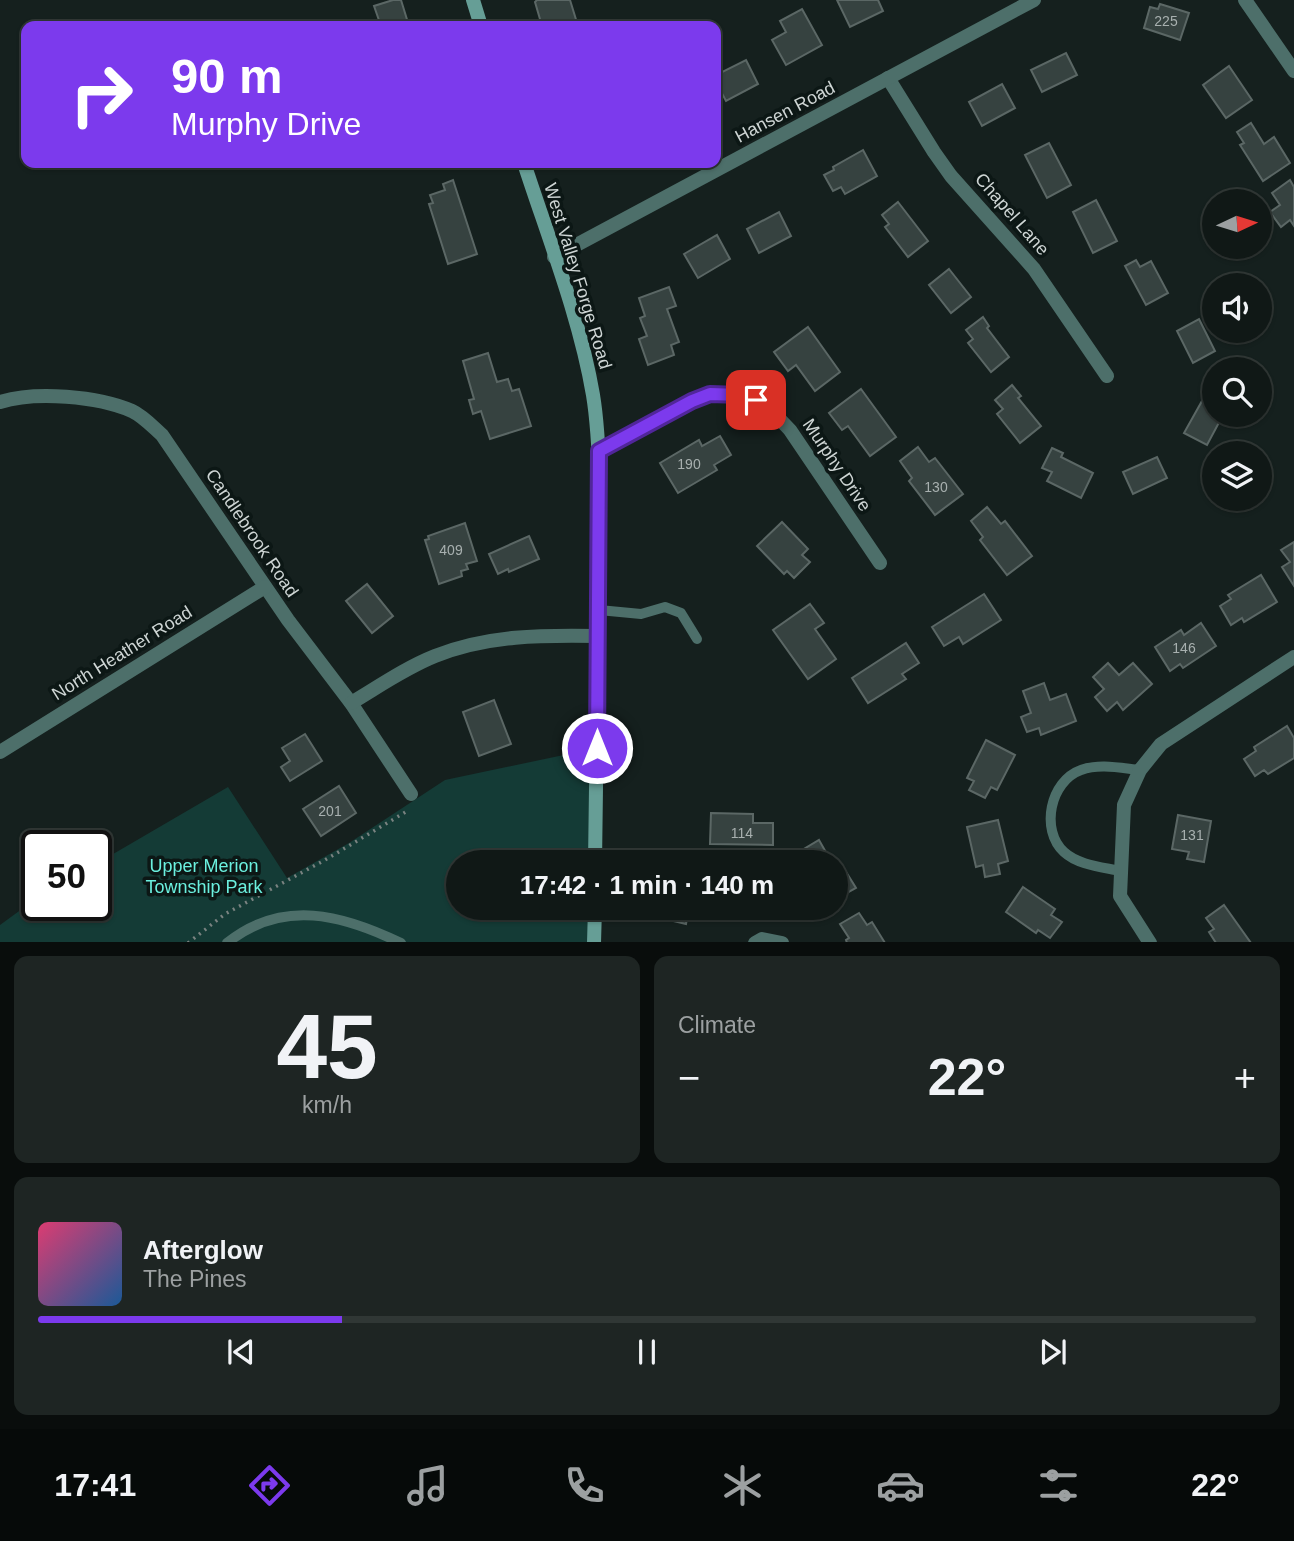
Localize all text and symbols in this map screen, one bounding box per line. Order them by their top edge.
house number: 225 [1154,13,1178,29]
icon: right [56,49,147,140]
text: 90 m [171,49,283,103]
street label: Hansen Road [732,77,838,147]
text: Murphy Drive [171,106,361,142]
street label: Chapel Lane [971,169,1053,259]
street label: West Valley Forge Road [540,181,616,371]
north arrow [1202,189,1272,259]
map controls [1202,189,1272,511]
button: sound [1202,273,1272,343]
button: search [1202,357,1272,427]
pin [726,370,786,430]
icon: arrive [737,381,775,419]
street label: Murphy Drive [799,415,875,515]
button: layers [1202,441,1272,511]
house number: 190 [677,456,701,472]
street label: Candlebrook Road [202,465,302,601]
house number: 130 [924,479,948,495]
house number: 409 [439,542,463,558]
street label: North Heather Road [48,602,196,704]
house number: 146 [1172,640,1196,656]
position arrow [560,711,634,785]
house number: 201 [318,803,342,819]
house number: 114 [731,825,753,841]
house number: 131 [1180,827,1204,843]
speed limit sign: 50 [21,830,112,921]
park label: Upper Merion Township Park [145,856,264,897]
text: 17:42 · 1 min · 140 m [520,870,774,900]
text: 45 [276,996,378,1097]
text: Climate [678,1012,756,1038]
text: 22° [928,1048,1006,1106]
text: − [678,1057,700,1099]
text: + [1234,1057,1256,1099]
text: km/h [302,1092,352,1118]
text: Afterglow [143,1235,263,1265]
text: The Pines [143,1266,247,1292]
icon: previous [222,1333,260,1371]
icon: pause [628,1333,666,1371]
icon: next [1034,1333,1072,1371]
icon: directions [245,1461,294,1510]
icon: music [403,1461,452,1510]
icon: phone [560,1461,609,1510]
icon: climate [718,1461,767,1510]
icon: car [876,1461,925,1510]
icon: filters [1034,1461,1083,1510]
text: 17:41 [54,1467,136,1503]
text: 22° [1191,1467,1240,1503]

